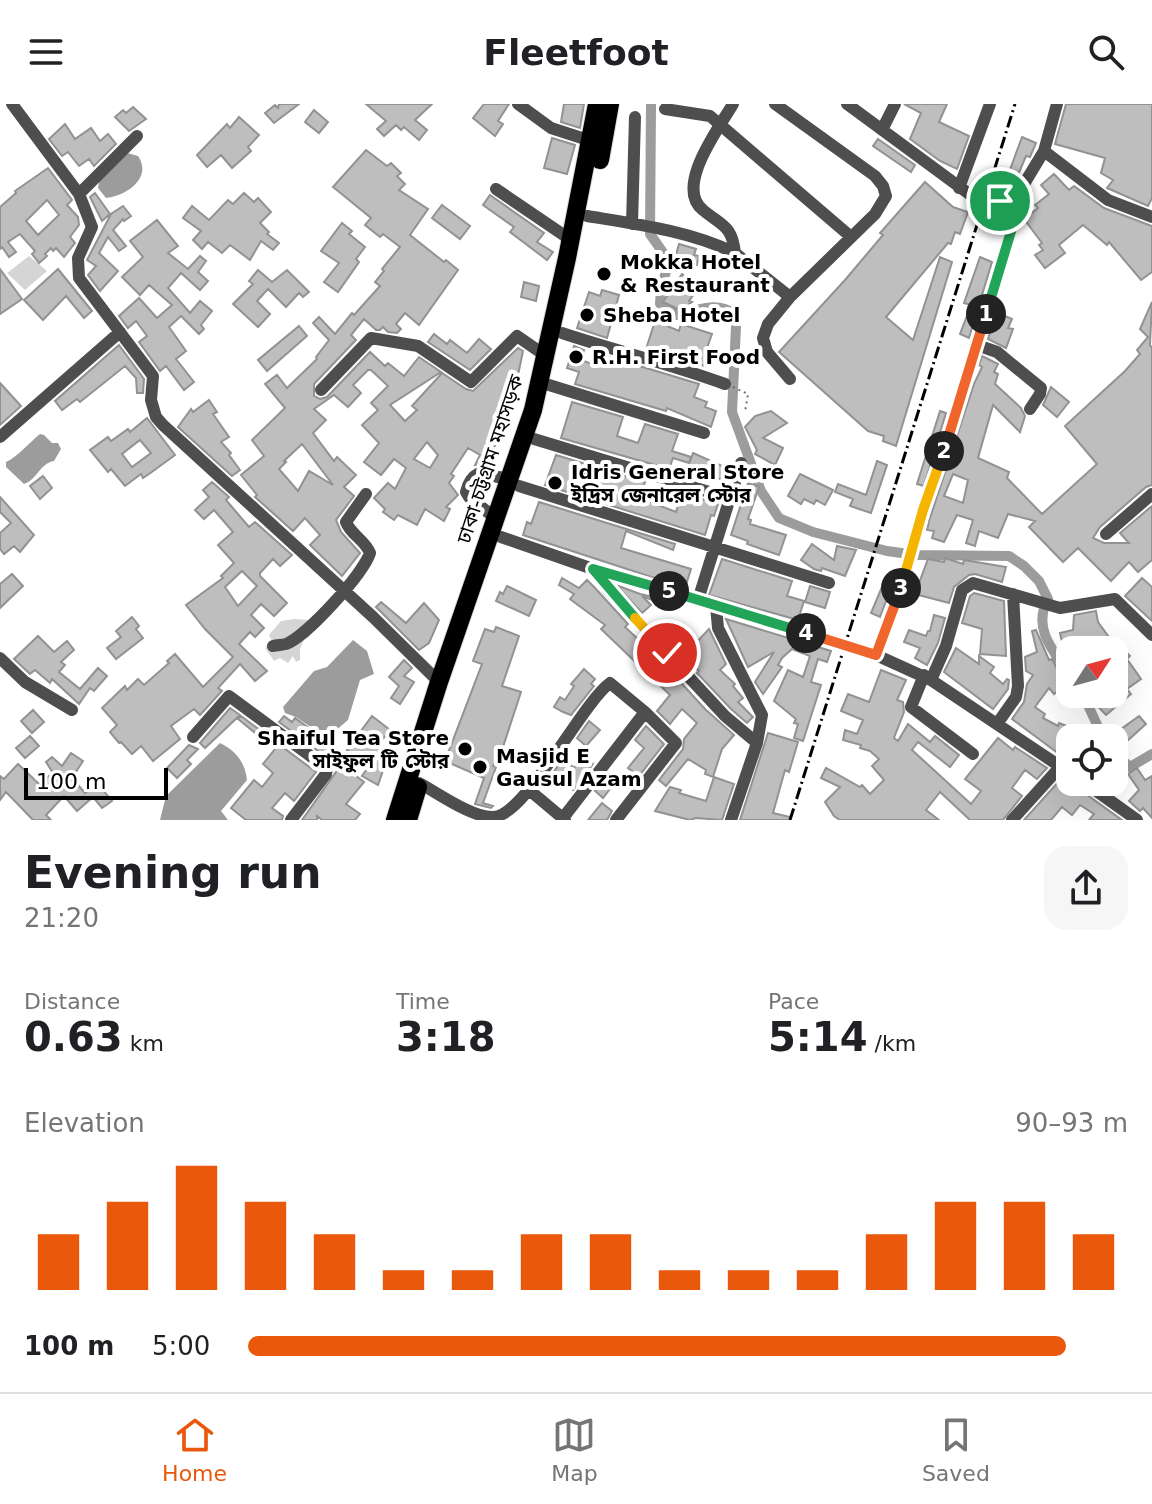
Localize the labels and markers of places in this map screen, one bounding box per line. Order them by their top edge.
pin [966,167,1034,235]
place label: Mokka Hotel & Restaurant [620,250,770,297]
marker: Mokka Hotel & Restaurant [595,265,613,283]
pin: 1 [966,294,1006,334]
place label: Sheba Hotel [603,303,740,327]
marker: Sheba Hotel [578,306,596,324]
place label: R.H. First Food [592,345,760,369]
marker: R.H. First Food [567,348,585,366]
pin: 2 [924,431,964,471]
place label: Idris General Store ইদ্রিস জেনারেল স্টোর [570,460,784,507]
marker: Idris General Store ইদ্রিস জেনারেল স্টোর [546,474,564,492]
pin: 3 [881,568,921,608]
pin: 5 [649,571,689,611]
pin: 4 [786,613,826,653]
pin [633,619,701,687]
place label: Shaiful Tea Store সাইফুল টি স্টোর [257,726,450,773]
marker: Shaiful Tea Store সাইফুল টি স্টোর [456,740,474,758]
place label: Masjid E Gausul Azam [496,744,642,791]
marker: Masjid E Gausul Azam [471,758,489,776]

